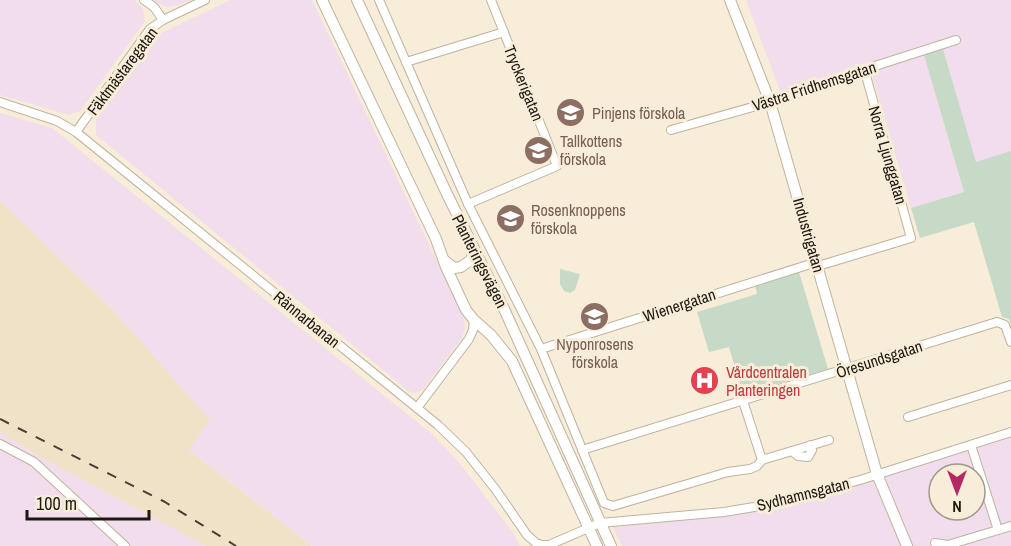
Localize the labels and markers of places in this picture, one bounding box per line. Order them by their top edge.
school or university icon: Pinjens förskola [555,97,587,129]
place label: Pinjens förskola [592,102,686,124]
place label: Tallkottens förskola [560,130,622,170]
school or university icon: Tallkottens förskola [523,134,555,166]
place label: Rosenknoppens förskola [531,199,626,239]
school or university icon: Rosenknoppens förskola [494,203,526,235]
school or university icon: Nyponrosens förskola [579,300,611,332]
place label: Nyponrosens förskola [556,333,634,373]
place label: Vårdcentralen Planteringen [726,361,807,401]
hospital icon: Vårdcentralen Planteringen [689,365,721,397]

